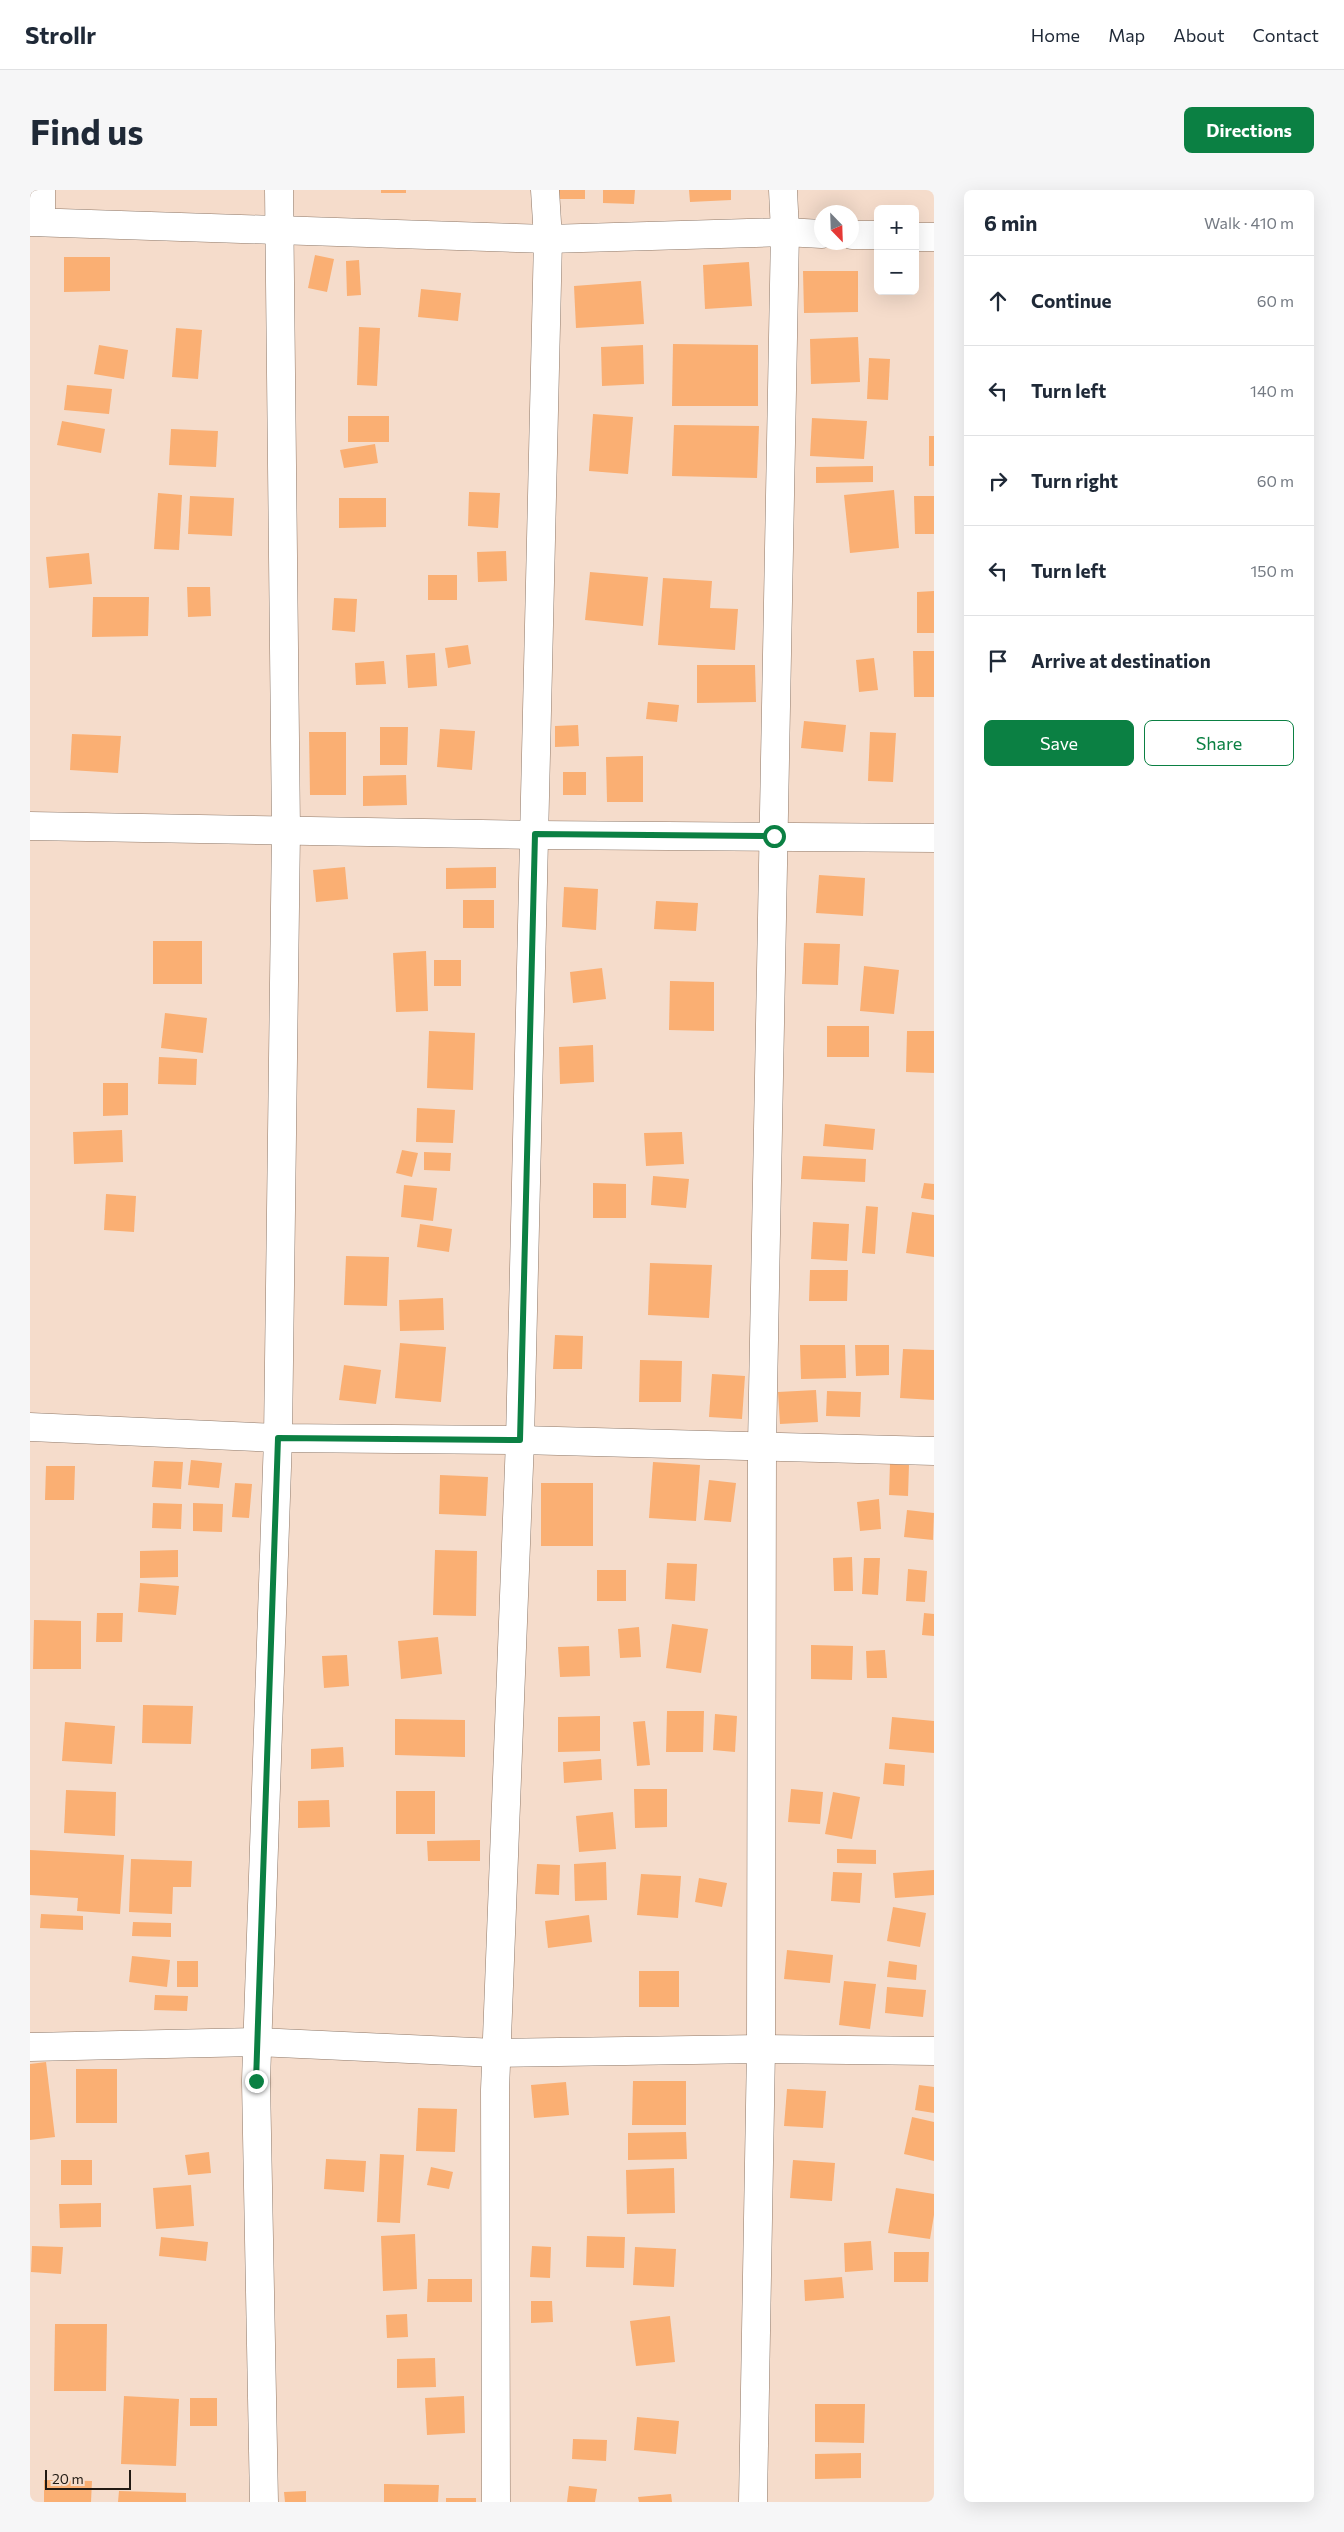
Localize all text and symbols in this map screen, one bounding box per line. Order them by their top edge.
text: Strollr [25,20,96,49]
text: Home [1031,24,1080,46]
text: Map [1108,24,1145,46]
text: About [1173,24,1225,46]
text: Contact [1253,24,1319,46]
button: Directions [1184,107,1314,153]
text: Find us [30,109,144,152]
north arrow [814,205,859,250]
map controls [874,205,919,295]
button: + [874,205,919,250]
text: 6 min [984,210,1037,235]
text: Walk · 410 m [1204,213,1294,232]
button: − [874,250,919,295]
icon: ahead [984,287,1012,315]
text: Continue [1031,289,1111,312]
text: 60 m [1257,291,1294,310]
icon: left [984,377,1012,405]
text: Turn left [1031,379,1106,402]
text: 140 m [1250,381,1294,400]
icon: right [984,467,1012,495]
text: Turn right [1031,469,1118,492]
text: 60 m [1257,471,1294,490]
icon: left [984,557,1012,585]
text: Turn left [1031,559,1106,582]
text: 150 m [1251,561,1294,580]
icon: arrive [984,647,1012,675]
text: Arrive at destination [1031,649,1211,672]
button: Save [984,720,1134,766]
button: Share [1144,720,1294,766]
route start [763,825,786,848]
route end [245,2070,268,2093]
scale bar [45,2467,131,2490]
text: 20 m [52,2470,84,2487]

